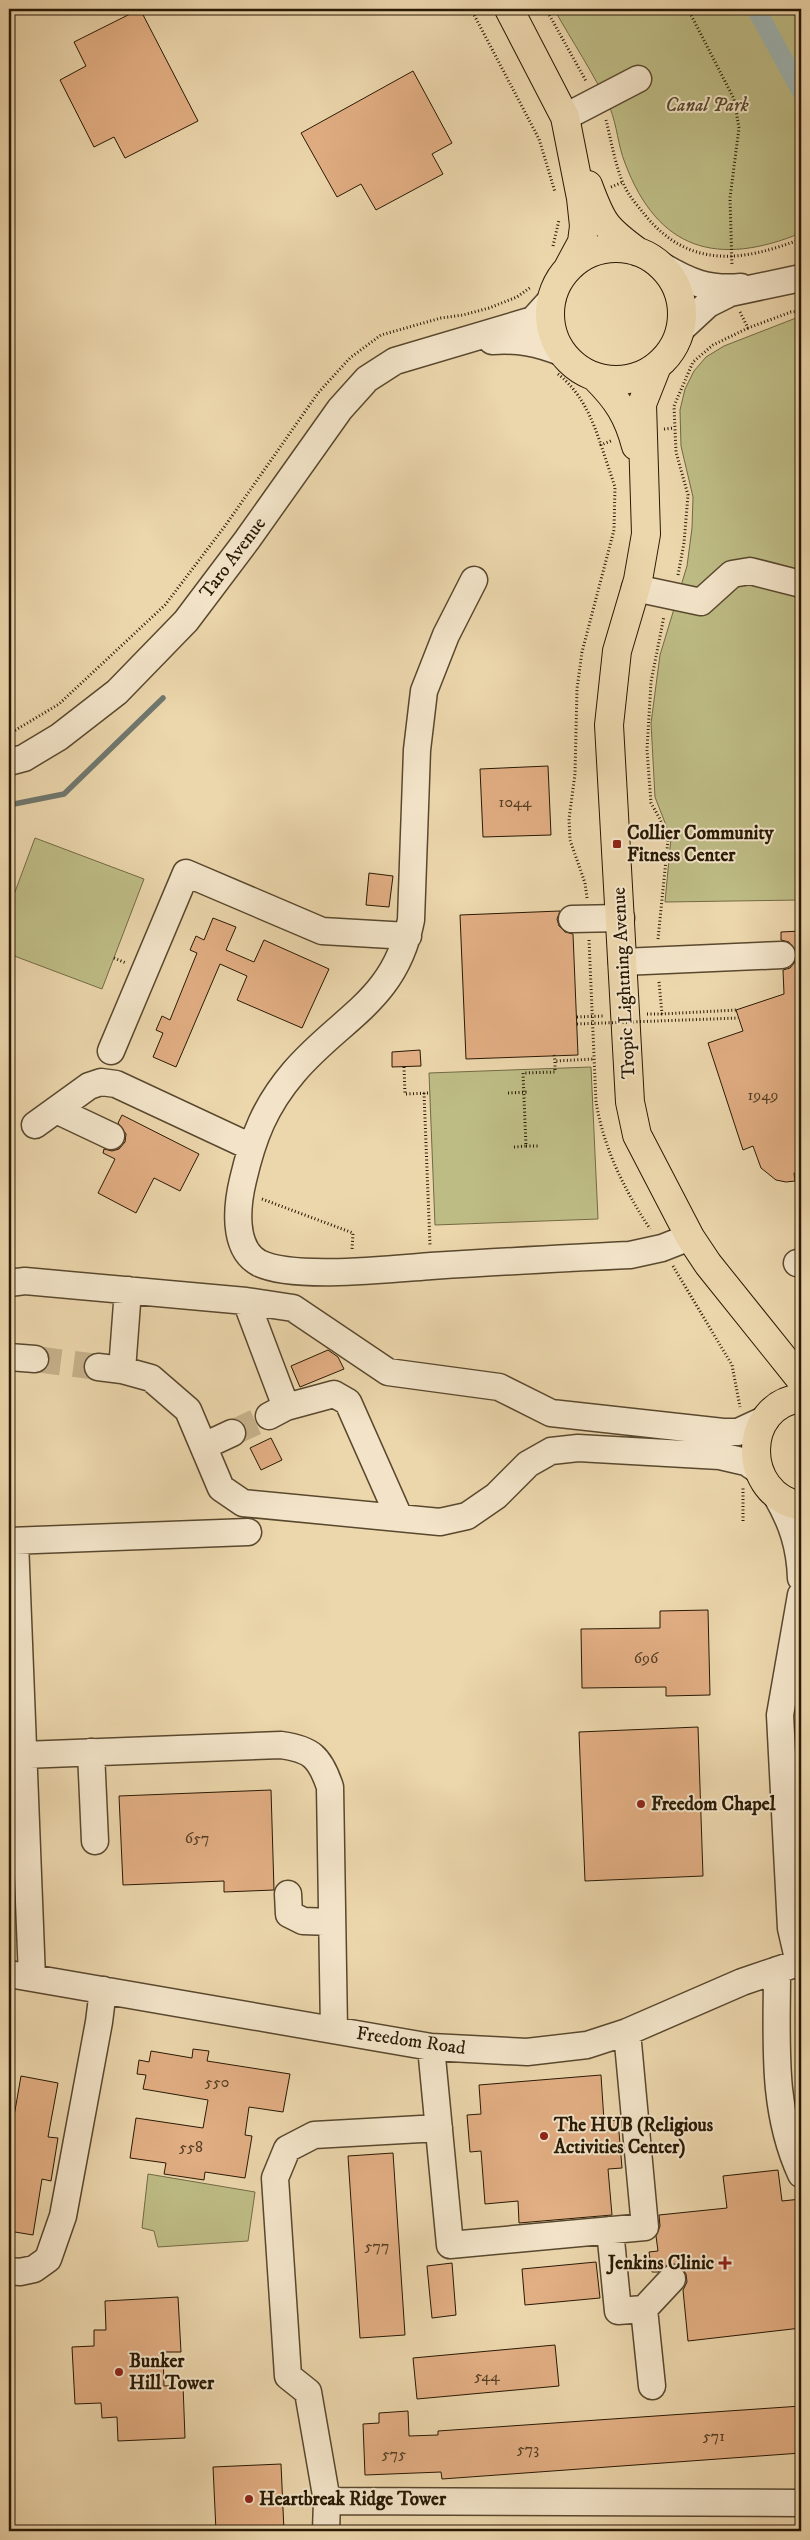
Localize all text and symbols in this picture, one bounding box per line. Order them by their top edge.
park label: Canal Park [665,94,749,117]
street label: Taro Avenue [195,513,271,603]
house number: 1044 [499,792,532,812]
place label: Collier Community Fitness Center [627,822,774,867]
marker: Collier Community Fitness Center [611,838,623,850]
street label: Tropic Lightning Avenue [607,886,641,1080]
house number: 1949 [747,1085,779,1105]
house number: 696 [634,1648,659,1668]
place label: Freedom Chapel [651,1793,776,1816]
marker: Freedom Chapel [635,1798,647,1810]
house number: 657 [185,1828,209,1848]
street label: Freedom Road [355,2022,468,2060]
house number: 550 [205,2072,229,2092]
place label: The HUB (Religious Activities Center) [553,2114,714,2159]
marker: The HUB (Religious Activities Center) [538,2130,550,2142]
house number: 558 [179,2137,203,2157]
house number: 577 [365,2236,389,2256]
place label: Jenkins Clinic [606,2252,714,2275]
marker: Jenkins Clinic [718,2256,732,2270]
place label: Bunker Hill Tower [129,2350,215,2395]
marker: Bunker Hill Tower [113,2366,125,2378]
house number: 544 [474,2366,501,2386]
house number: 571 [703,2426,725,2446]
house number: 573 [517,2439,539,2459]
house number: 575 [382,2444,406,2464]
place label: Heartbreak Ridge Tower [259,2488,447,2511]
marker: Heartbreak Ridge Tower [243,2493,255,2505]

